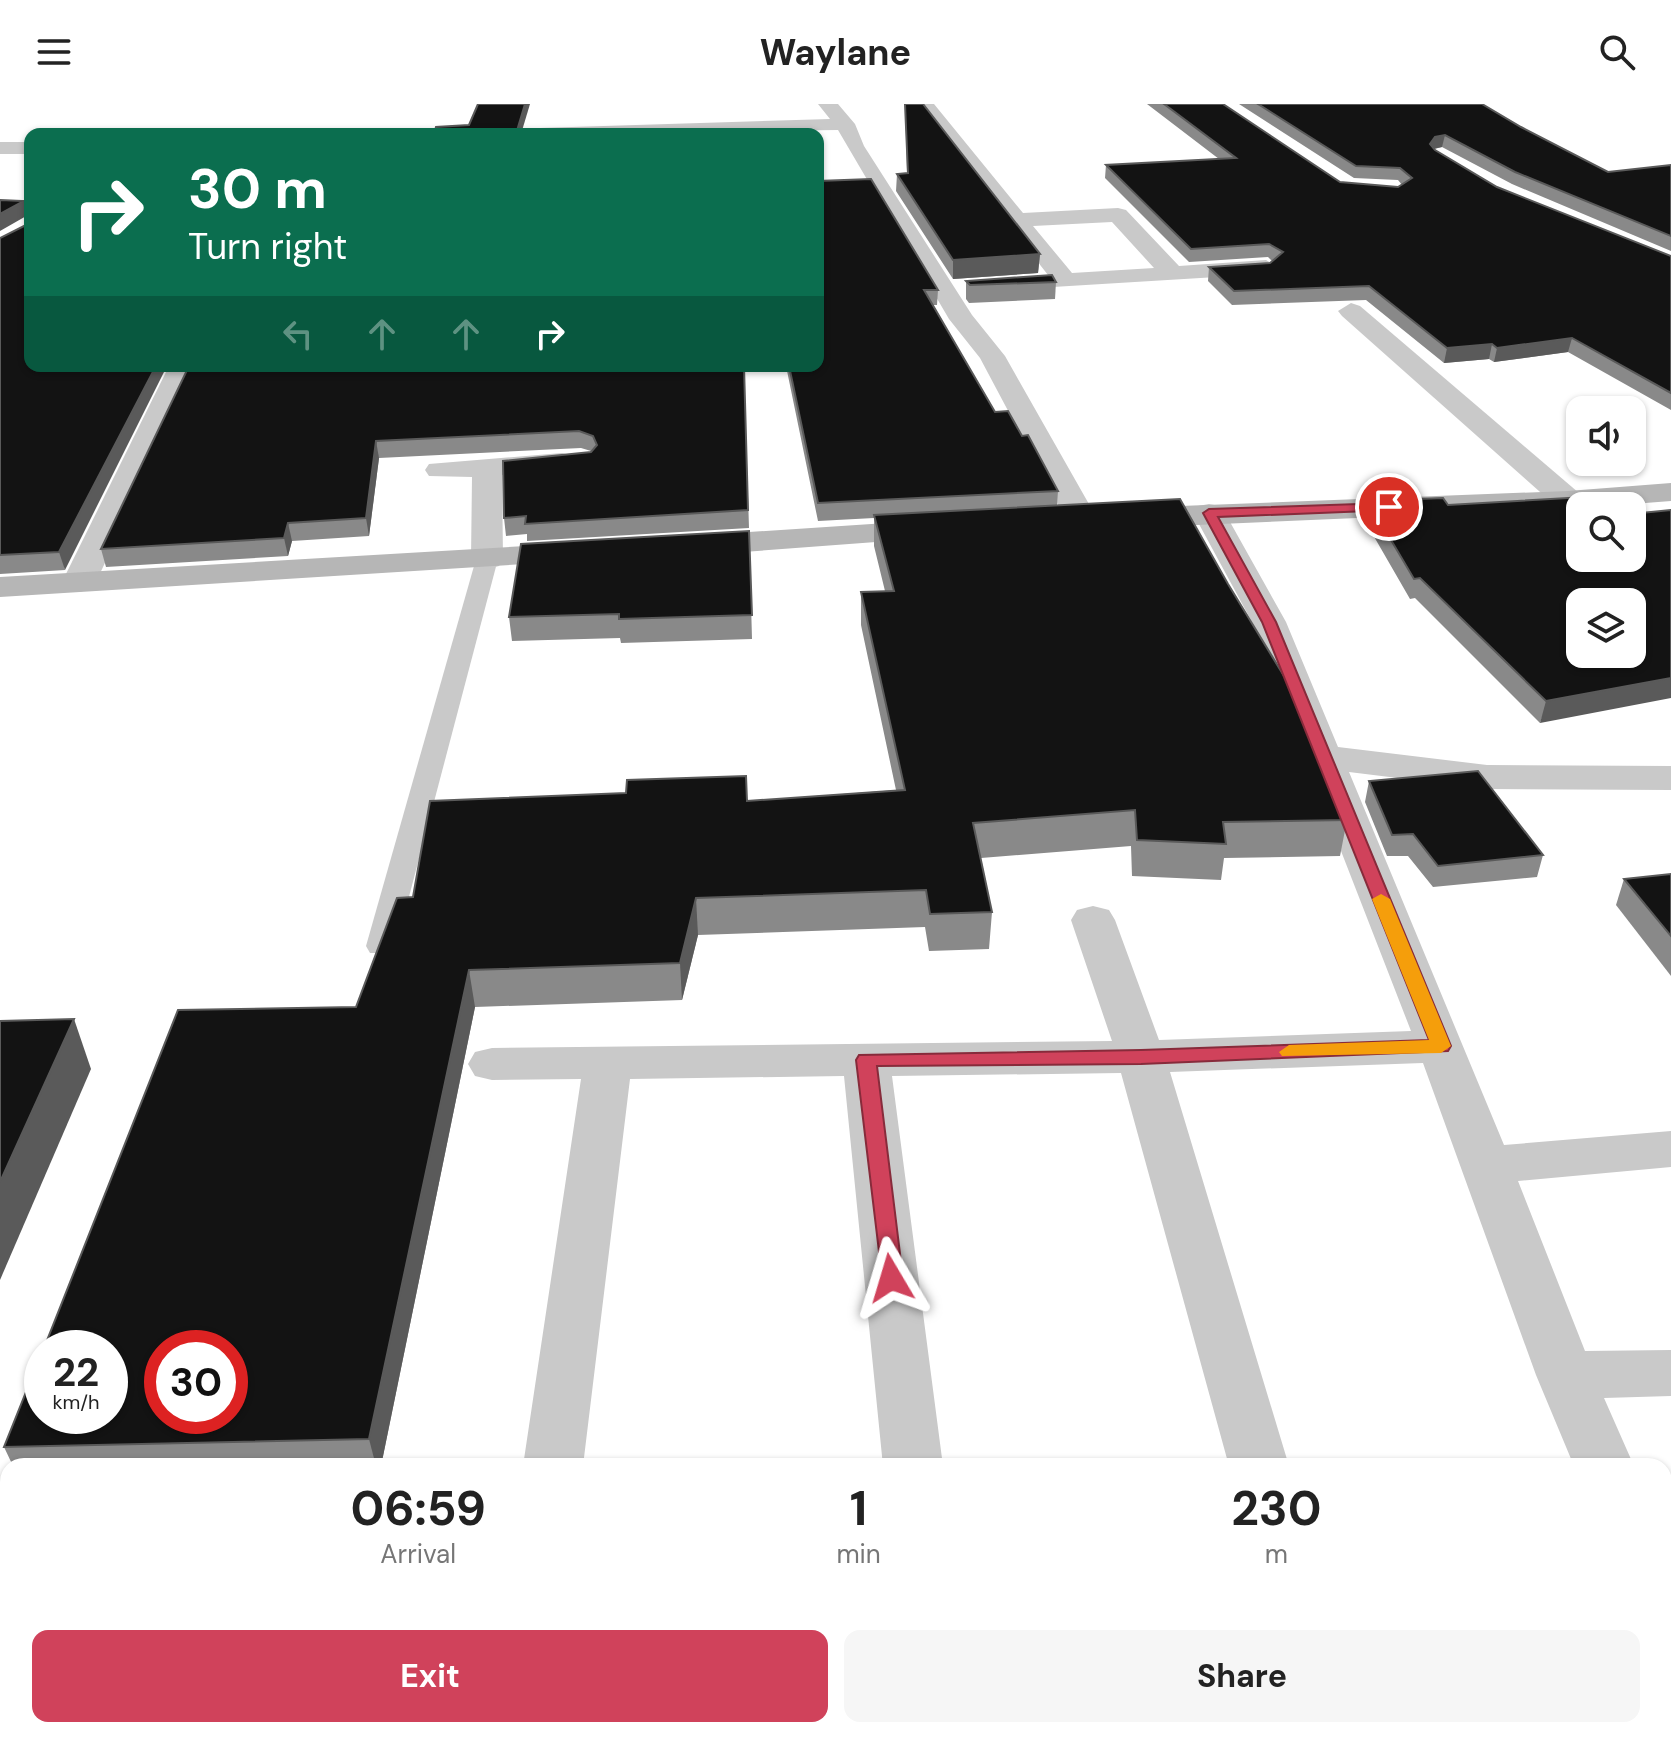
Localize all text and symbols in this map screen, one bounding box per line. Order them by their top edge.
text: Waylane [760,29,911,76]
icon: menu [32,30,76,74]
icon: search [1595,30,1639,74]
text: 30 m [188,152,327,225]
icon: right [56,160,160,264]
text: Turn right [188,223,347,270]
icon: left [276,312,320,356]
icon: ahead [360,312,404,356]
icon: ahead [444,312,488,356]
icon: right [528,312,572,356]
map controls [1566,396,1646,668]
button: sound [1566,396,1646,476]
pin [1355,473,1423,541]
icon: arrive [1367,485,1411,529]
button: search [1566,492,1646,572]
button: layers [1566,588,1646,668]
position arrow [849,1236,933,1320]
speed limit sign: 30 [144,1330,248,1434]
text: 22 [53,1346,99,1398]
text: km/h [52,1389,100,1415]
text: 06:59 [350,1477,486,1540]
text: 1 [850,1477,867,1540]
text: 230 [1231,1477,1322,1540]
text: Arrival [380,1537,456,1571]
text: min [836,1537,881,1571]
text: m [1265,1537,1288,1571]
button: Exit [32,1630,828,1722]
button: Share [844,1630,1640,1722]

